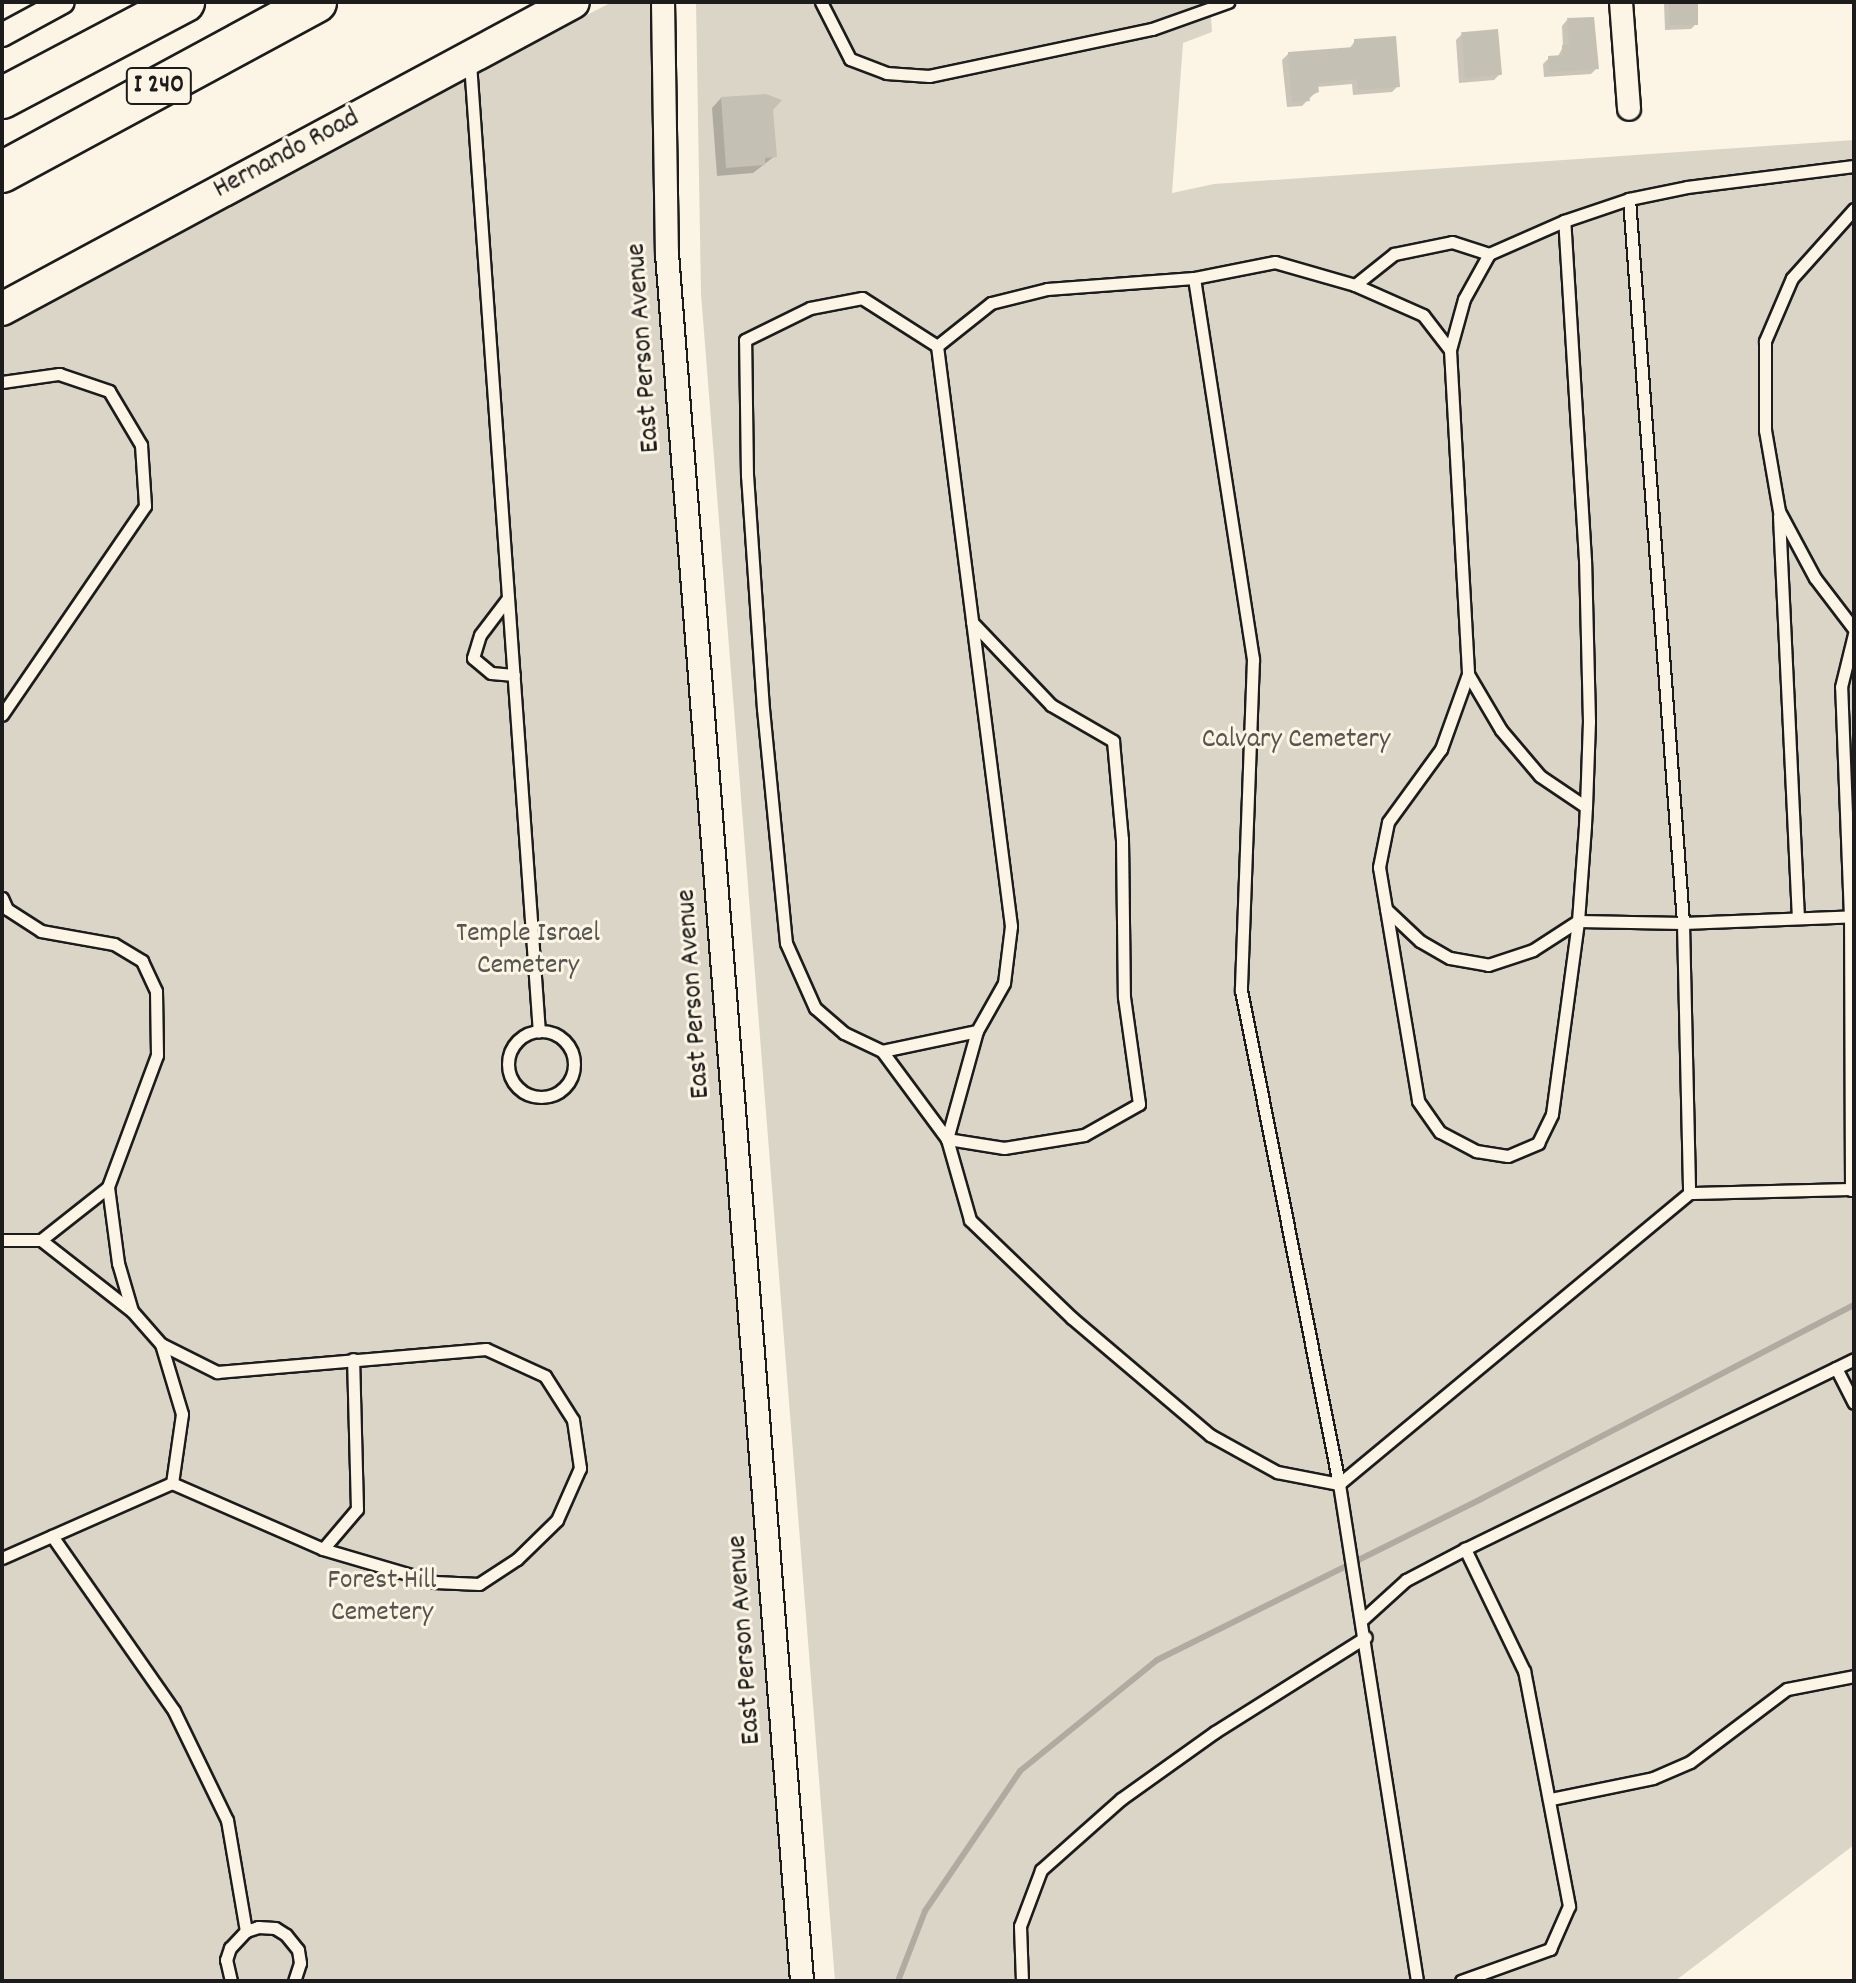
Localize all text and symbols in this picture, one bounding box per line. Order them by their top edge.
road number: I 240 [125,64,193,108]
street label: Hernando Road [208,103,366,207]
street label: East Person Avenue [621,242,669,454]
park label: Calvary Cemetery [1202,724,1390,758]
street label: East Person Avenue [671,888,719,1100]
park label: Temple Israel Cemetery [456,918,600,984]
street label: East Person Avenue [722,1534,770,1746]
park label: Forest Hill Cemetery [328,1565,436,1631]

